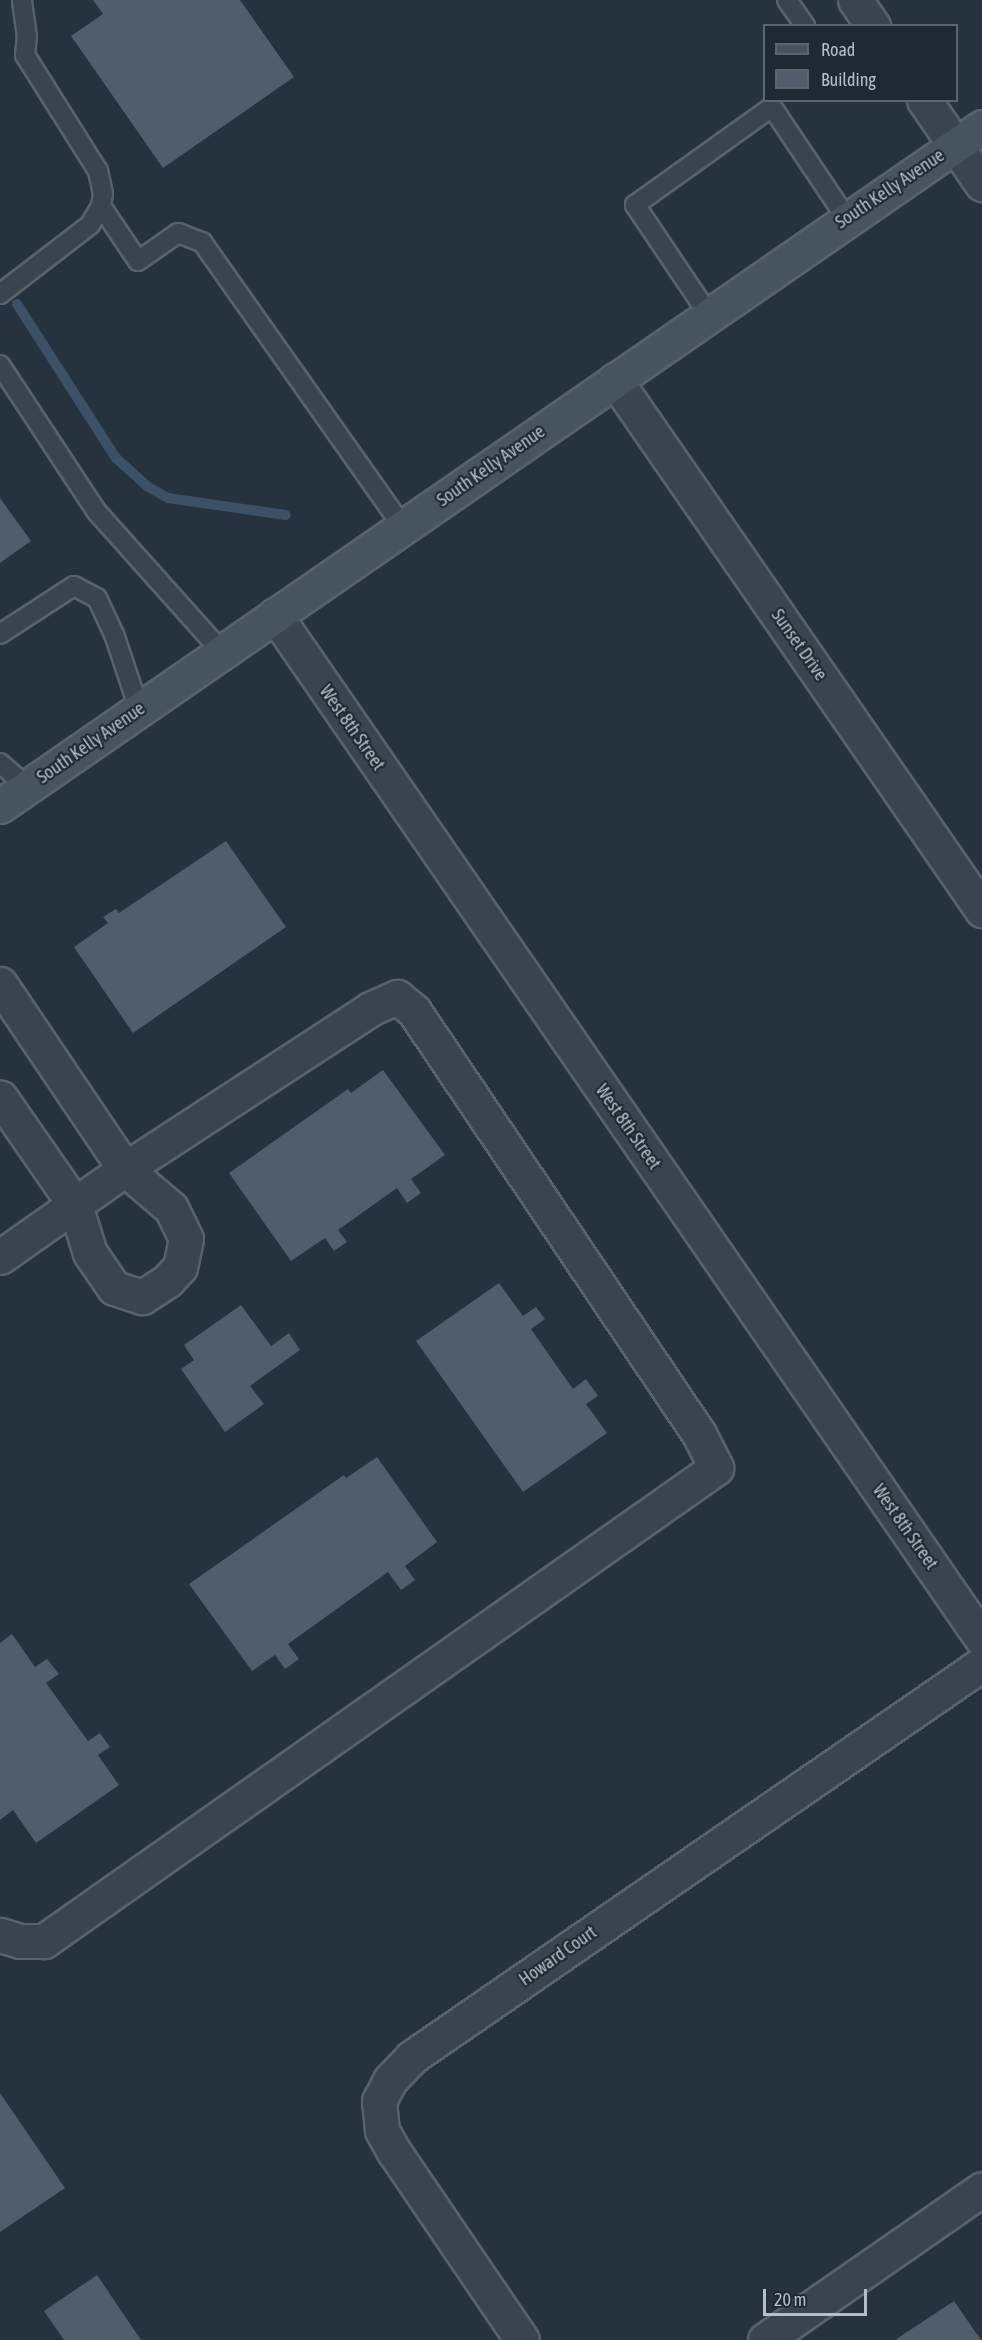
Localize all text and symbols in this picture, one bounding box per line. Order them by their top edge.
legend [763,24,958,102]
text: Road [821,39,855,60]
text: Building [821,69,876,90]
street label: South Kelly Avenue [831,145,949,233]
street label: South Kelly Avenue [433,421,549,511]
street label: Sunset Drive [767,605,831,685]
street label: West 8th Street [315,681,389,775]
street label: South Kelly Avenue [33,698,149,788]
street label: West 8th Street [591,1080,665,1174]
street label: West 8th Street [868,1480,942,1574]
street label: Howard Court [515,1921,601,1991]
scale bar [766,2277,870,2315]
text: 20 m [774,2289,806,2310]

